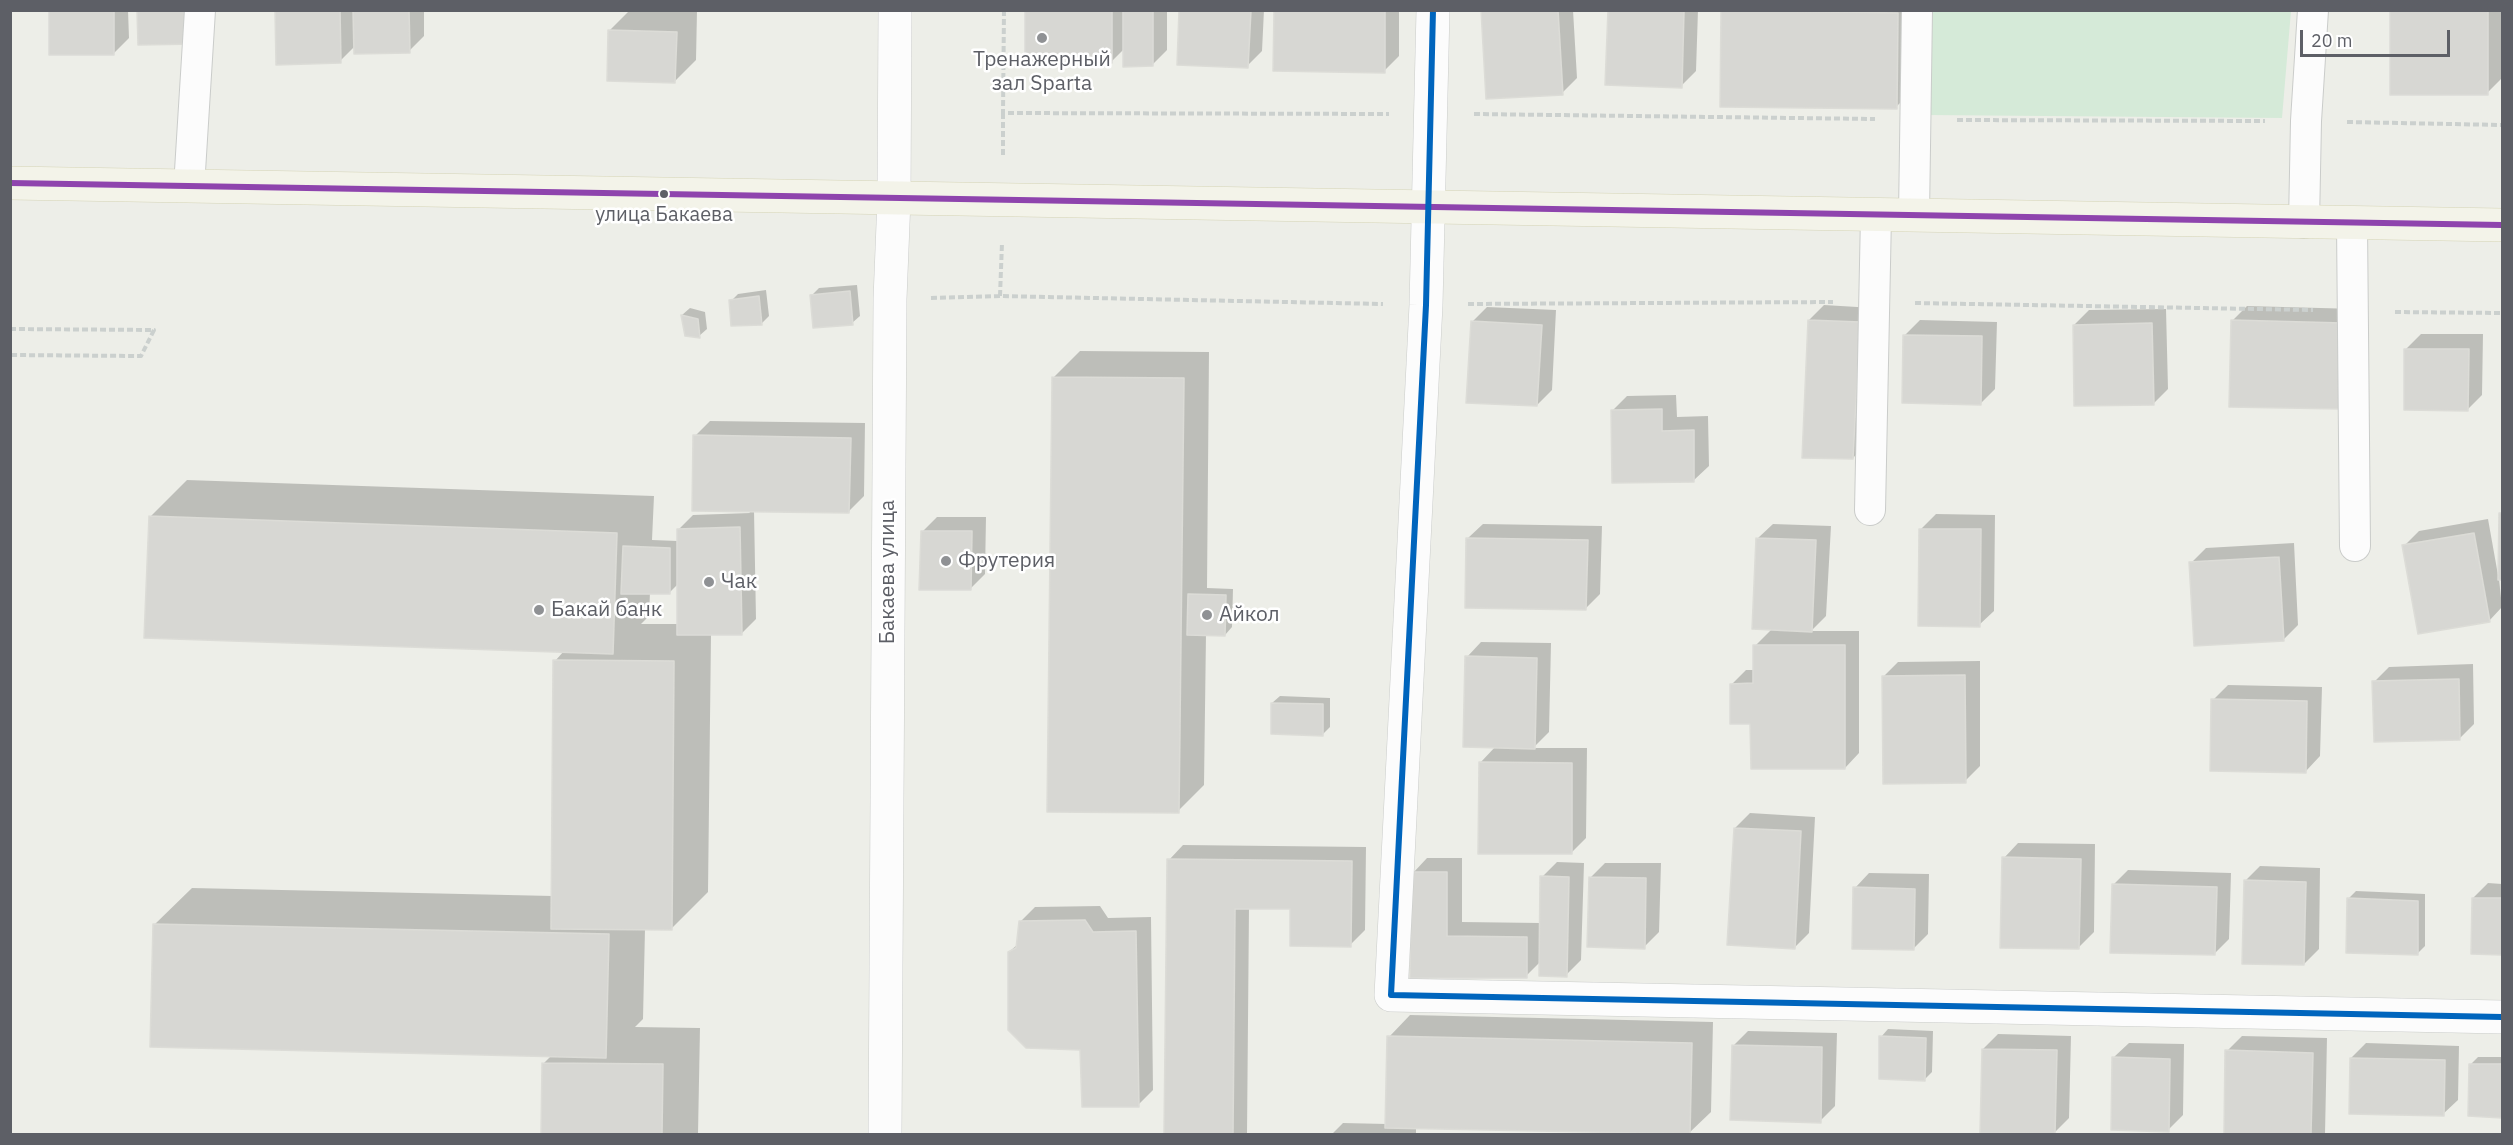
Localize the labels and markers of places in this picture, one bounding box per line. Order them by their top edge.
marker: Тренажерный зал Sparta [1035,31,1049,45]
place label: Тренажерный зал Sparta [973,47,1111,97]
marker: улица Бакаева [658,188,670,200]
place label: улица Бакаева [595,203,733,227]
place label: Фрутерия [958,548,1055,574]
marker: Фрутерия [939,554,953,568]
place label: Чак [721,569,757,595]
marker: Чак [702,575,716,589]
place label: Бакай банк [551,597,662,623]
place label: Айкол [1219,602,1280,628]
marker: Бакай банк [532,603,546,617]
marker: Айкол [1200,608,1214,622]

